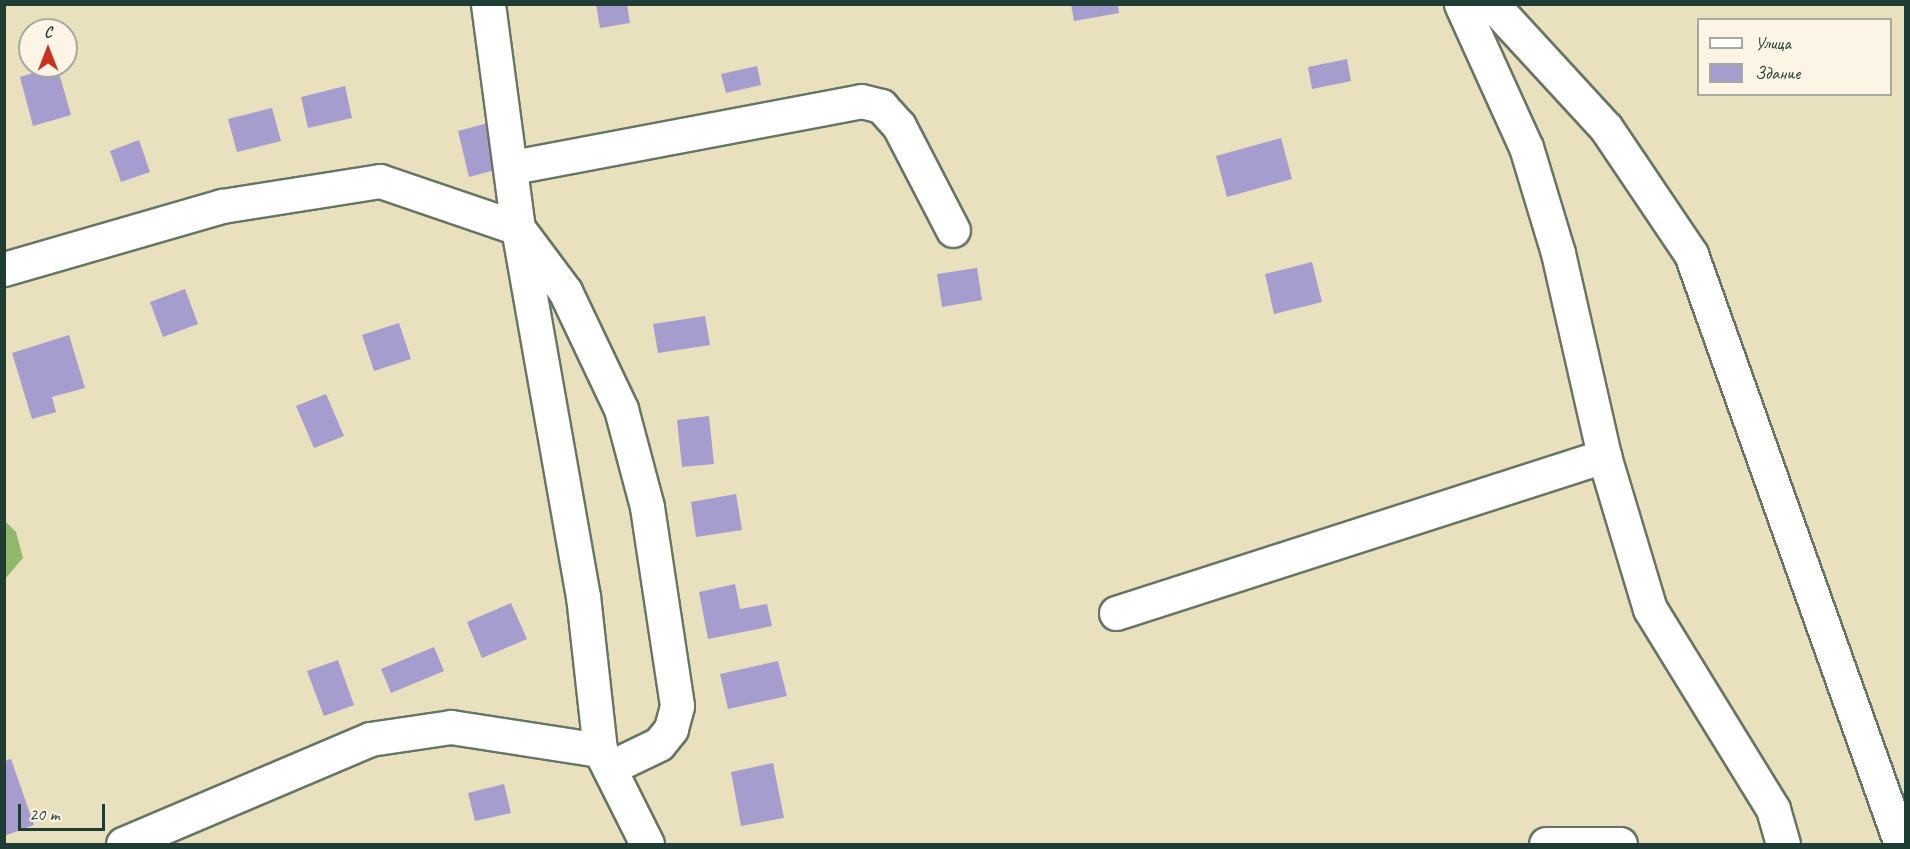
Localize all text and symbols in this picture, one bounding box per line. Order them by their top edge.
north arrow [18,18,78,78]
legend [1697,18,1892,96]
text: С [44,22,52,42]
text: Улица [1755,32,1791,54]
text: Здание [1755,62,1800,84]
scale bar [21,792,108,830]
text: 20 m [29,803,60,825]

